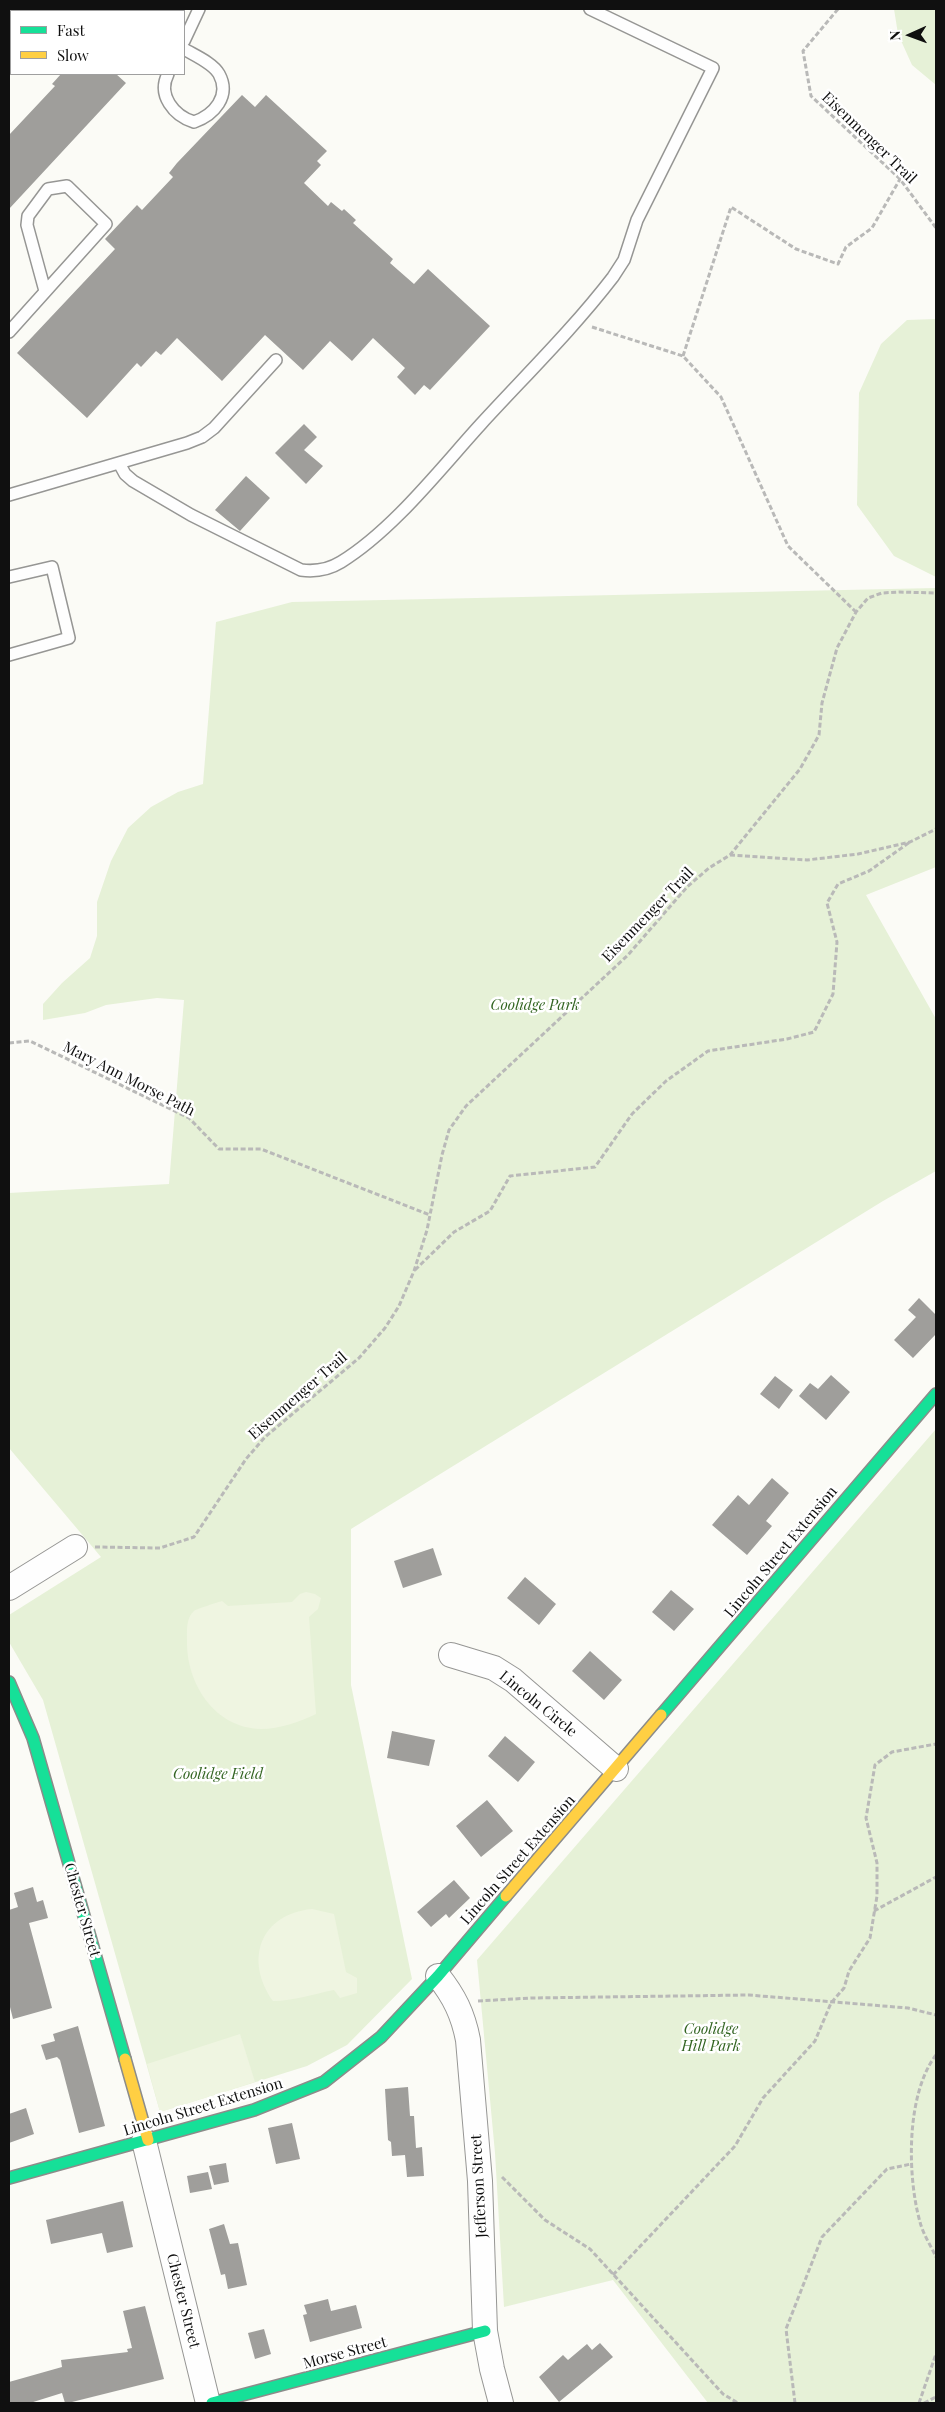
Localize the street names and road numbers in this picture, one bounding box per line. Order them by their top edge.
street label: Eisenmenger Trail [818,88,920,188]
street label: Eisenmenger Trail [598,864,698,966]
street label: Mary Ann Morse Path [60,1038,198,1120]
street label: Eisenmenger Trail [245,1348,351,1444]
street label: Lincoln Street Extension [721,1483,841,1621]
street label: Lincoln Circle [496,1667,580,1741]
street label: Lincoln Street Extension [457,1792,579,1928]
street label: Chester Street [60,1861,104,1959]
street label: Lincoln Street Extension [121,2074,285,2140]
street label: Jefferson Street [467,2134,491,2238]
street label: Chester Street [163,2252,203,2350]
street label: Morse Street [301,2333,389,2373]

